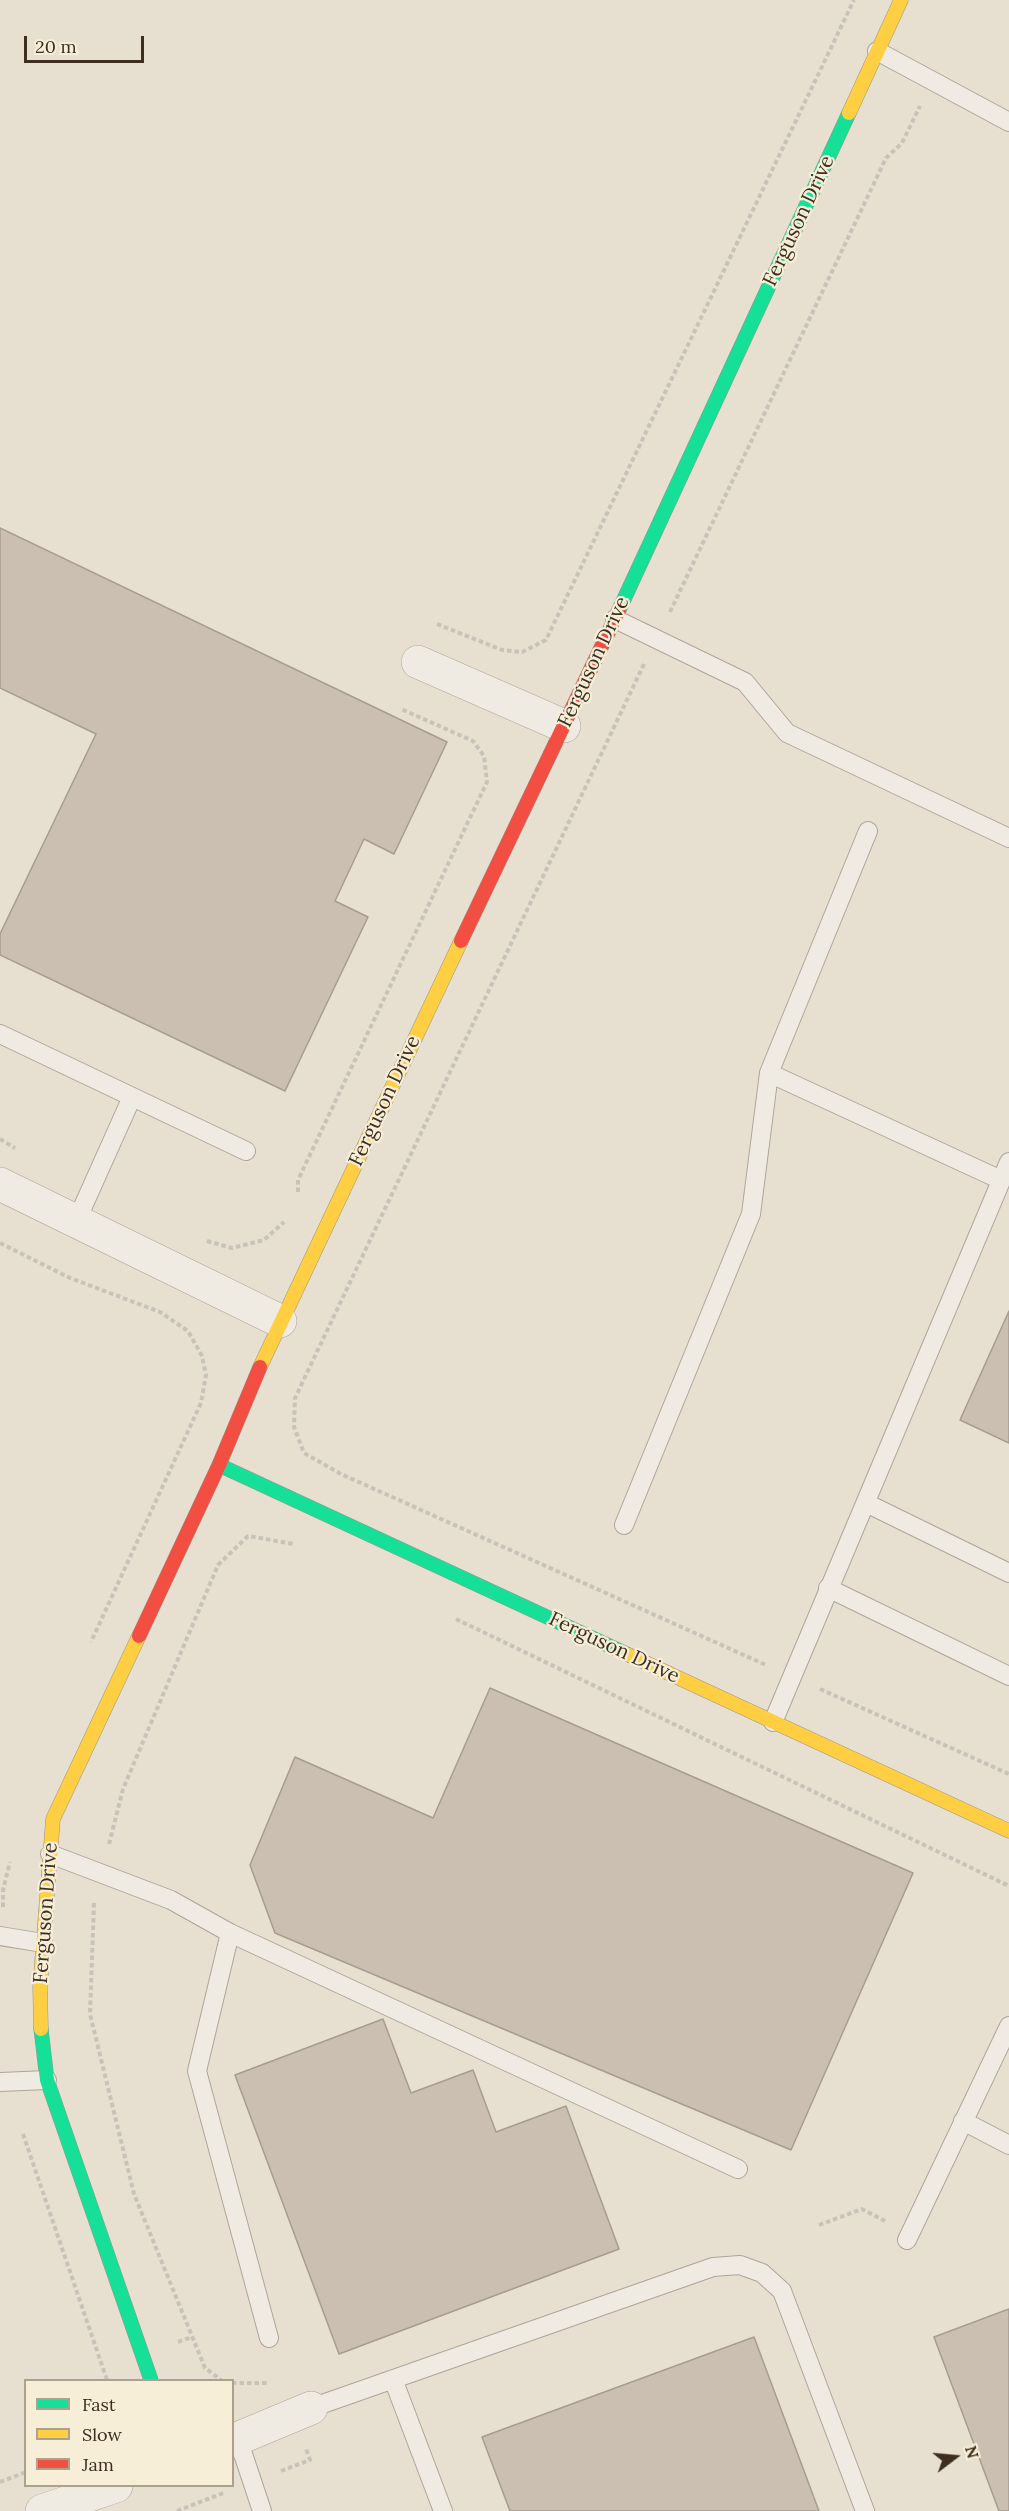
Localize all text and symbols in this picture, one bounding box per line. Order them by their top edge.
scale bar [27,24,147,62]
text: 20 m [35,35,77,58]
street label: Ferguson Drive [758,152,840,290]
street label: Ferguson Drive [553,593,635,731]
street label: Ferguson Drive [344,1032,426,1170]
street label: Ferguson Drive [545,1607,683,1689]
street label: Ferguson Drive [29,1842,63,1984]
legend [24,2379,234,2487]
text: Fast [82,2393,116,2416]
text: Slow [82,2423,122,2446]
north arrow [925,2427,985,2487]
text: N [961,2443,984,2461]
text: Jam [82,2453,114,2476]

